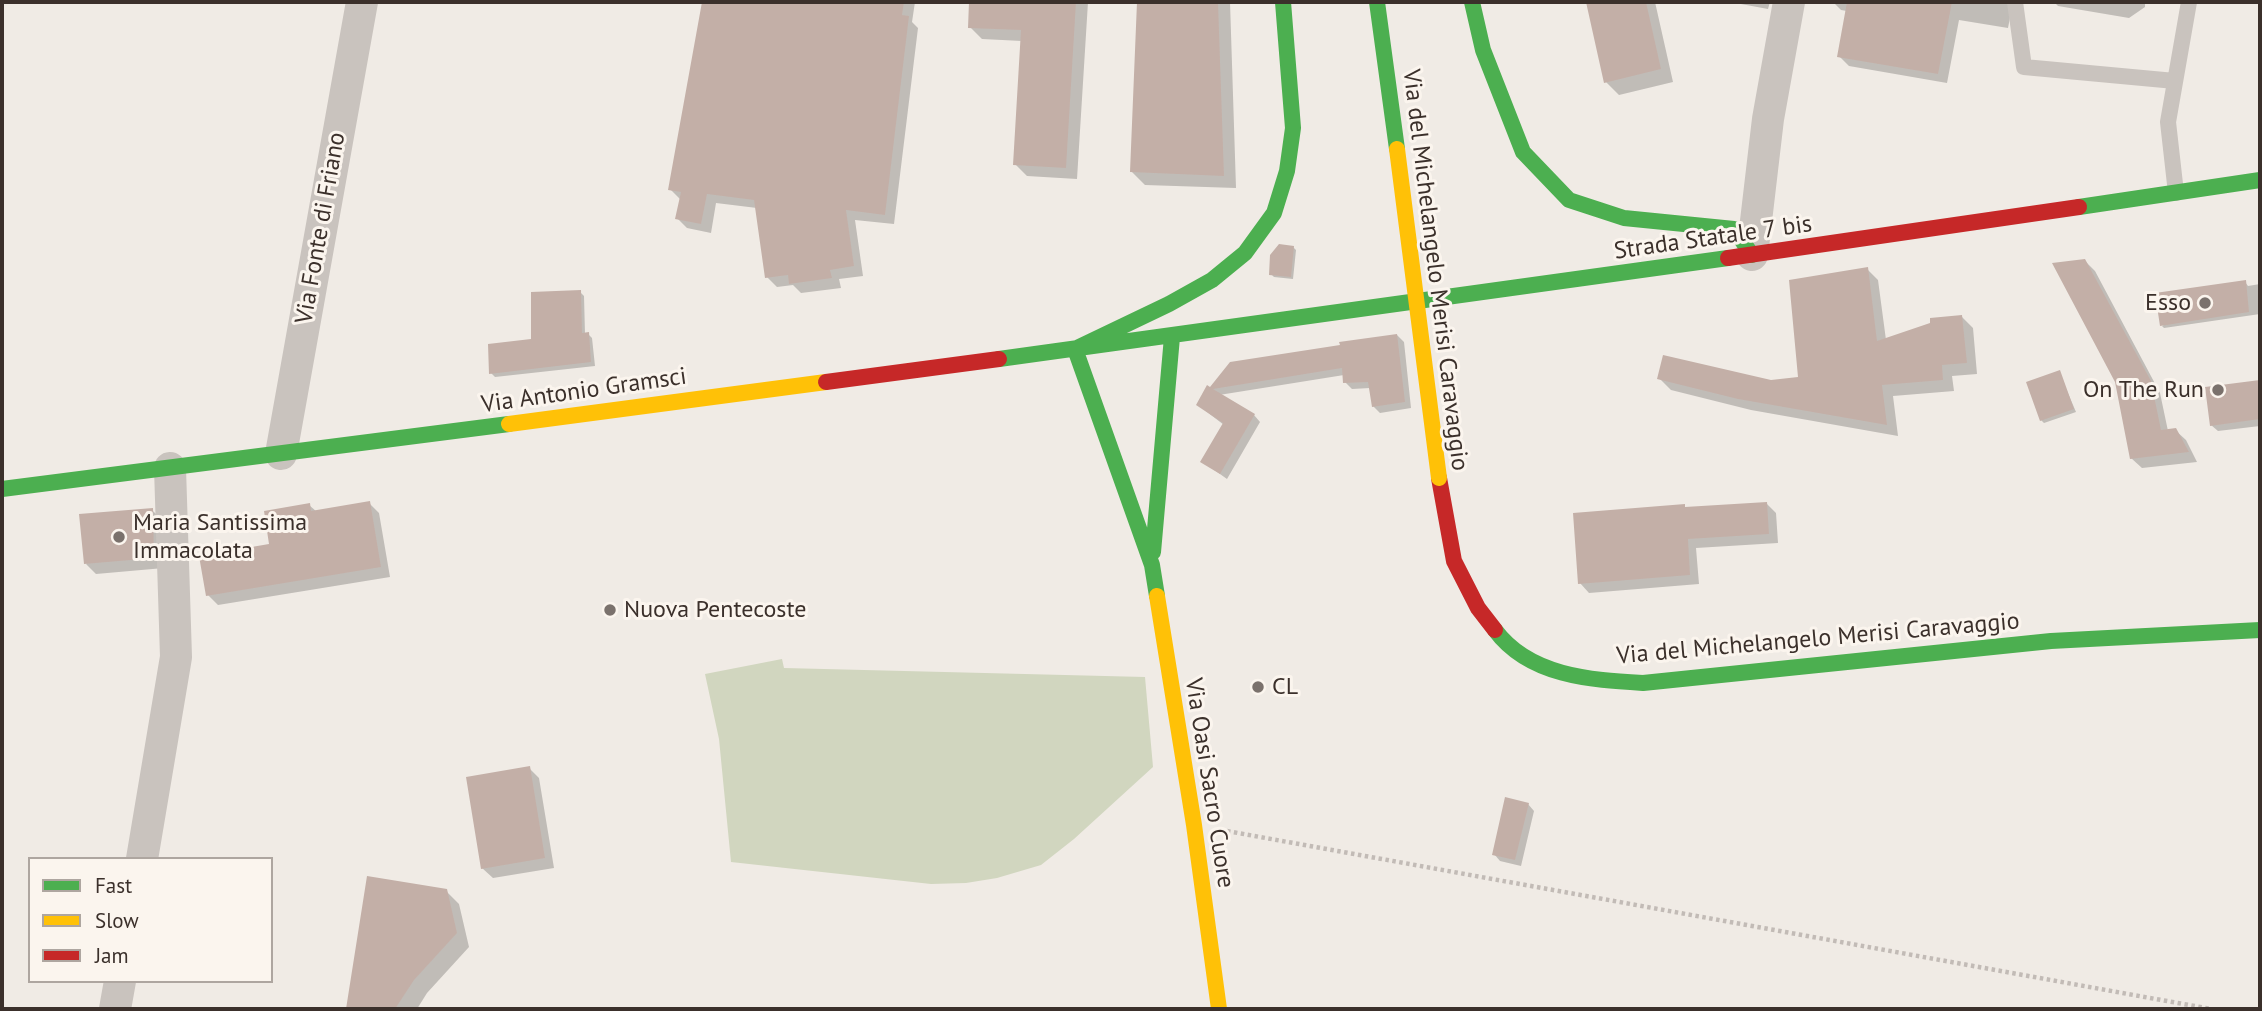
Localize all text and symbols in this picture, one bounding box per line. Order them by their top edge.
street label: Via del Michelangelo Merisi Caravaggio [1396,68,1474,472]
street label: Via Fonte di Friano [290,130,352,326]
street label: Strada Statale 7 bis [1612,210,1814,266]
place label: Esso [2145,289,2191,317]
marker: Esso [2197,295,2213,311]
street label: Via Antonio Gramsci [480,362,688,420]
place label: On The Run [2083,376,2204,404]
marker: On The Run [2210,382,2226,398]
place label: Maria Santissima Immacolata [133,509,307,565]
marker: Maria Santissima Immacolata [111,529,127,545]
place label: Nuova Pentecoste [624,596,807,624]
marker: Nuova Pentecoste [602,602,618,618]
street label: Via del Michelangelo Merisi Caravaggio [1615,607,2021,671]
place label: CL [1272,673,1298,701]
street label: Via Oasi Sacro Cuore [1178,676,1240,890]
marker: CL [1250,679,1266,695]
legend [28,857,273,983]
text: Fast [95,872,132,899]
text: Slow [95,907,139,934]
text: Jam [95,942,129,969]

